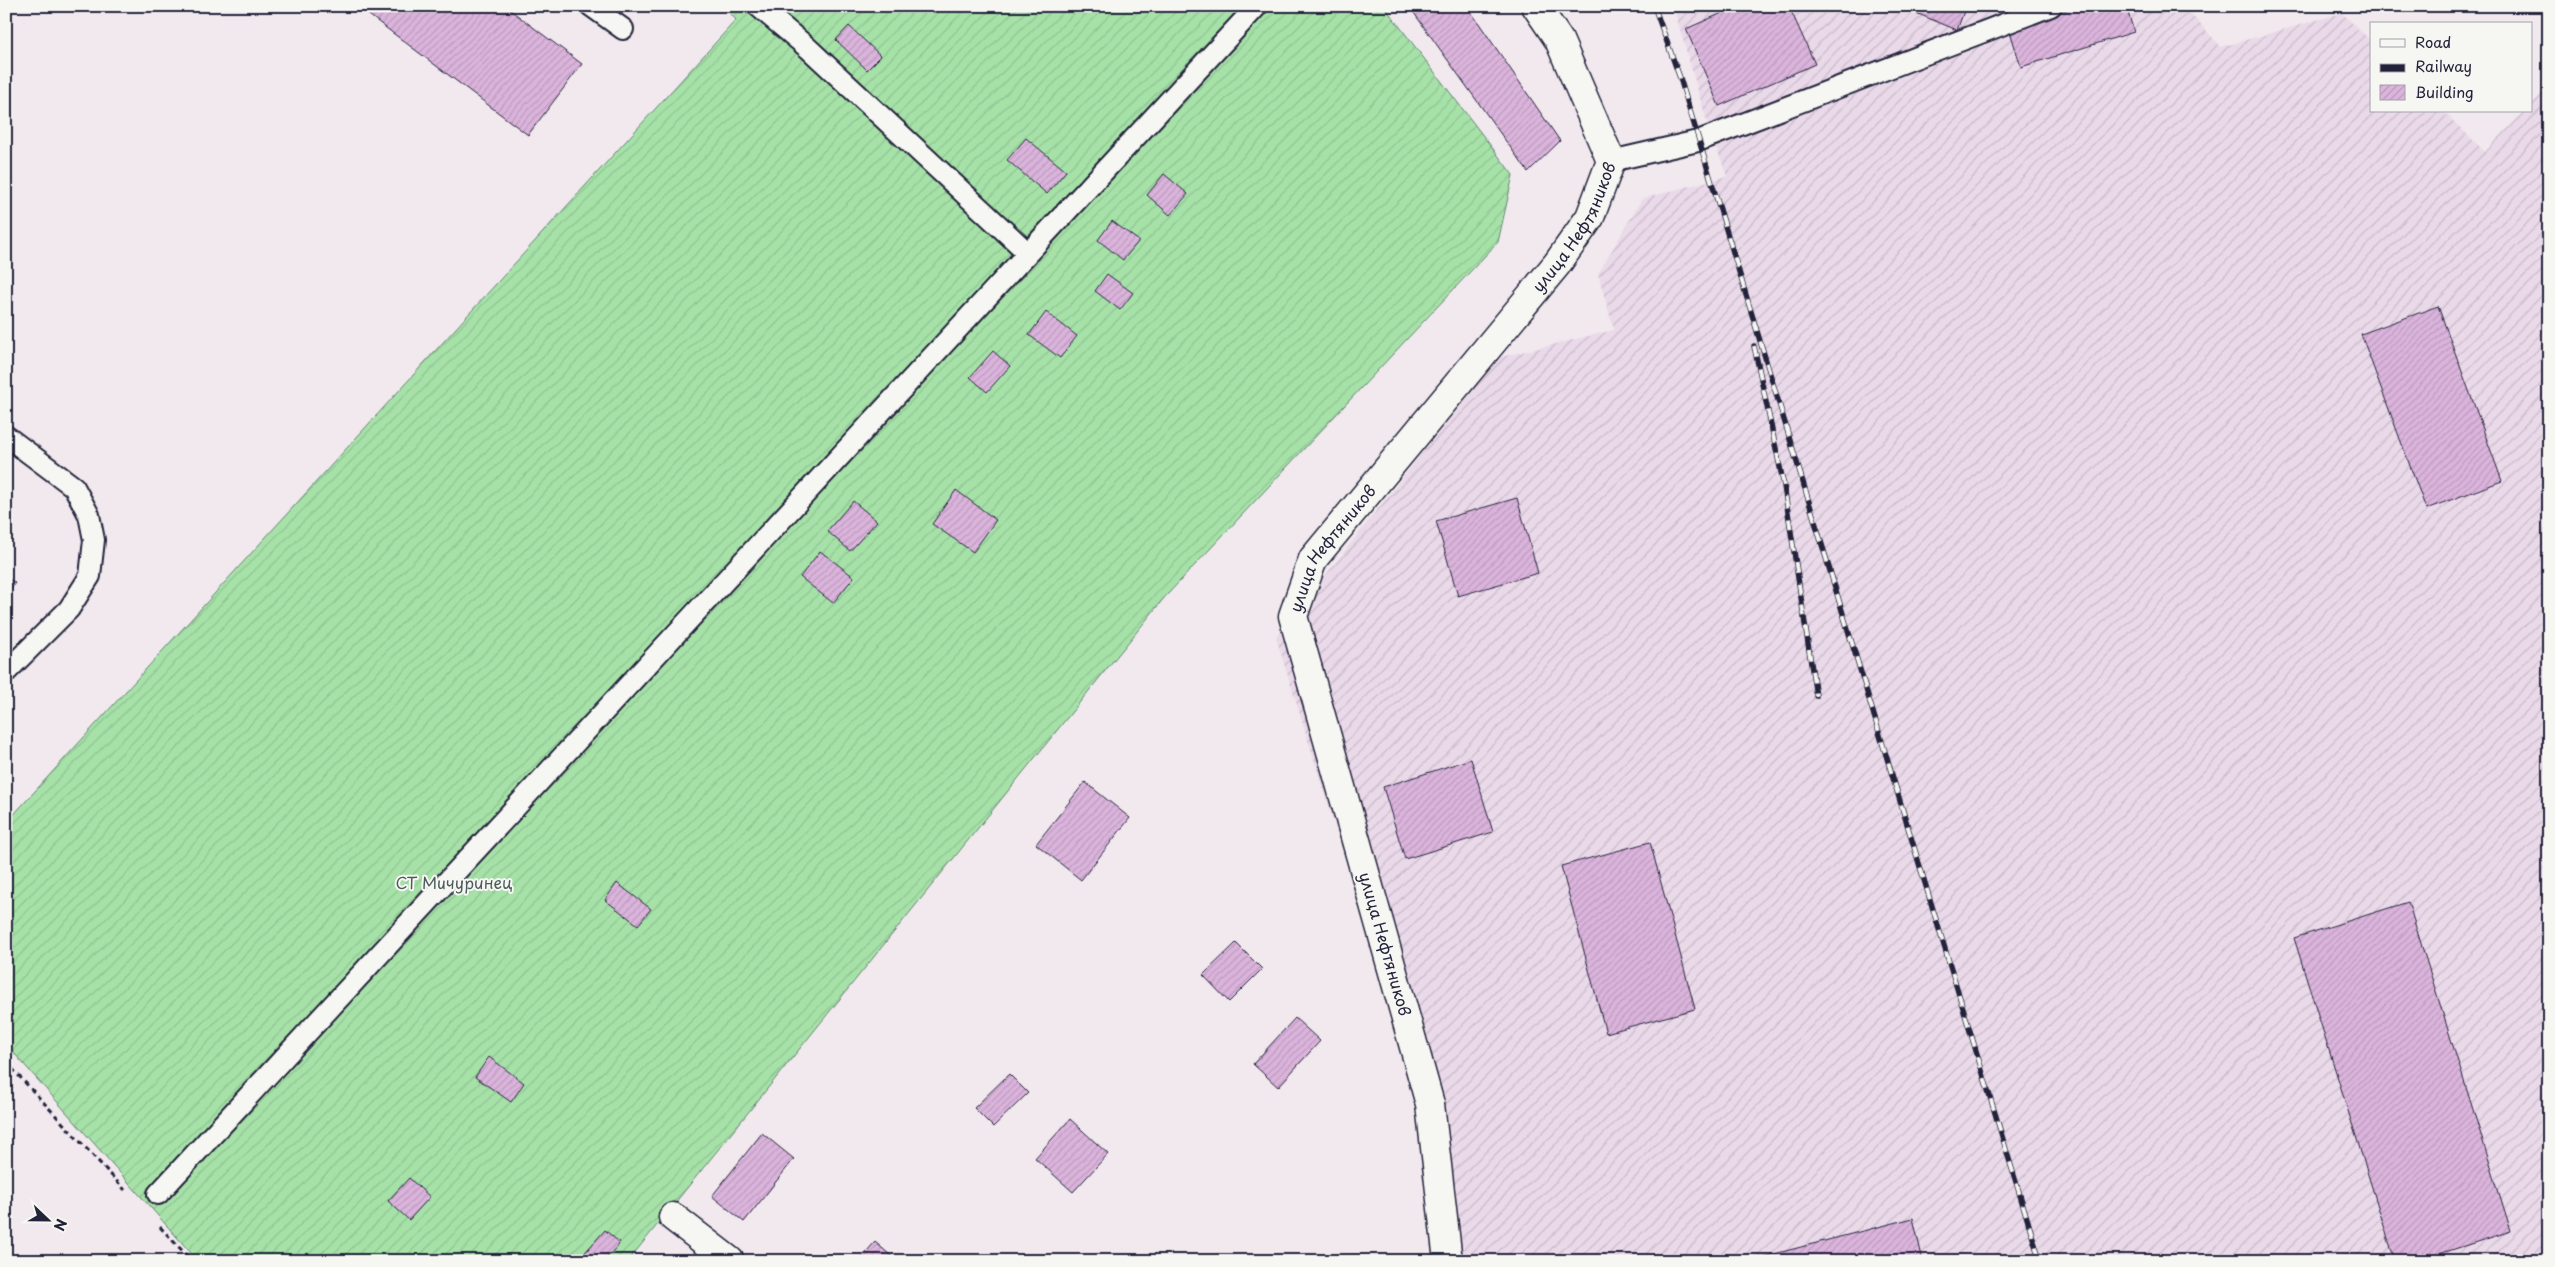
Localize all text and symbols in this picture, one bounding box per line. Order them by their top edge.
legend [2370,22,2532,112]
text: Road [2415,30,2451,53]
text: Railway [2415,54,2472,77]
text: Building [2415,80,2474,103]
street label: улица Нефтяников [1526,158,1621,297]
street label: улица Нефтяников [1282,479,1381,615]
street label: улица Нефтяников [1354,869,1418,1018]
park label: СТ Мичуринец [396,870,512,894]
north arrow [22,1194,72,1244]
text: N [49,1216,72,1234]

